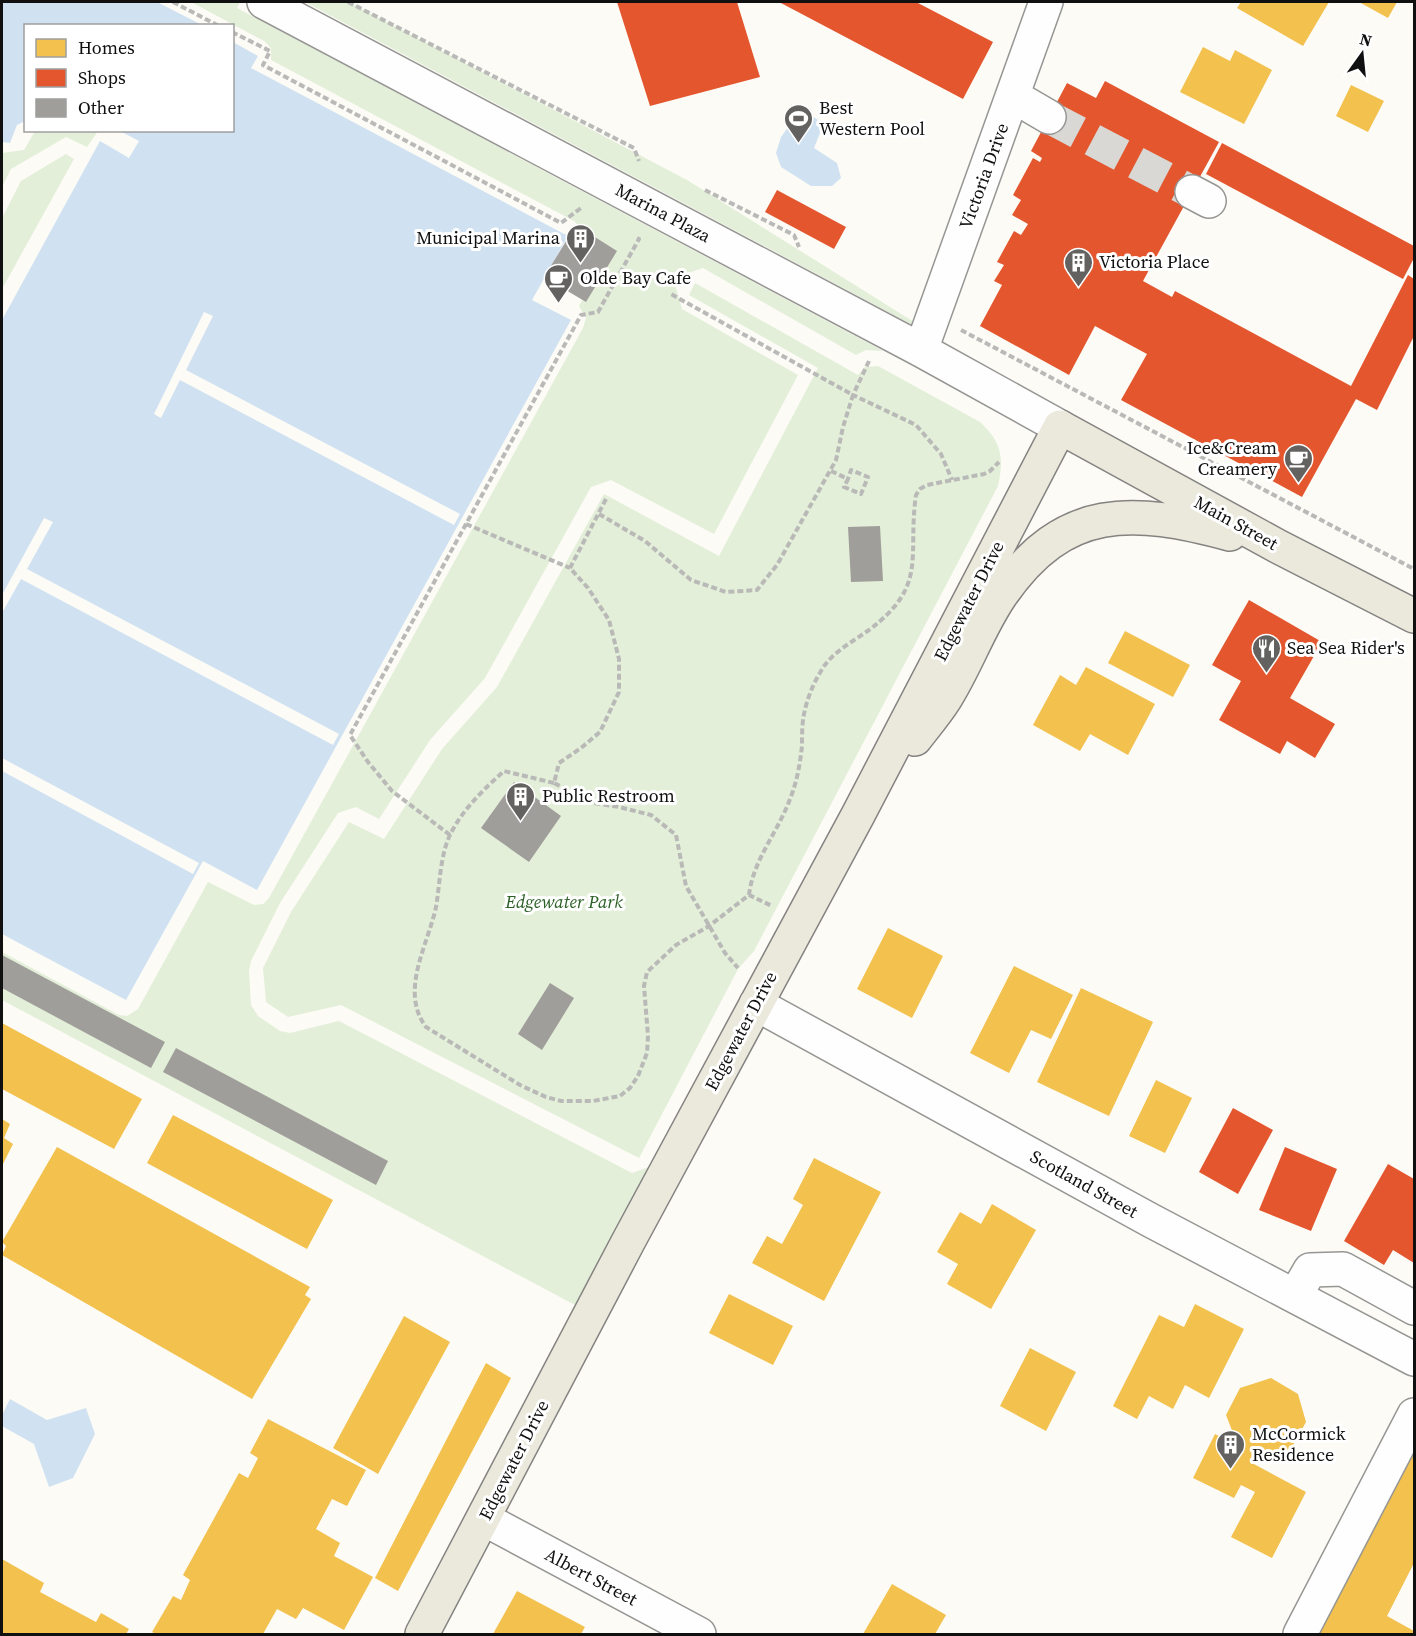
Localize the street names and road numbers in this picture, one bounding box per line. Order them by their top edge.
street label: Victoria Drive [953,119,1014,232]
street label: Marina Plaza [611,177,716,249]
street label: Main Street [1190,489,1283,556]
street label: Edgewater Drive [927,536,1010,665]
street label: Edgewater Drive [699,967,783,1095]
street label: Scotland Street [1026,1144,1143,1224]
street label: Edgewater Drive [472,1395,555,1524]
street label: Albert Street [541,1542,642,1611]

